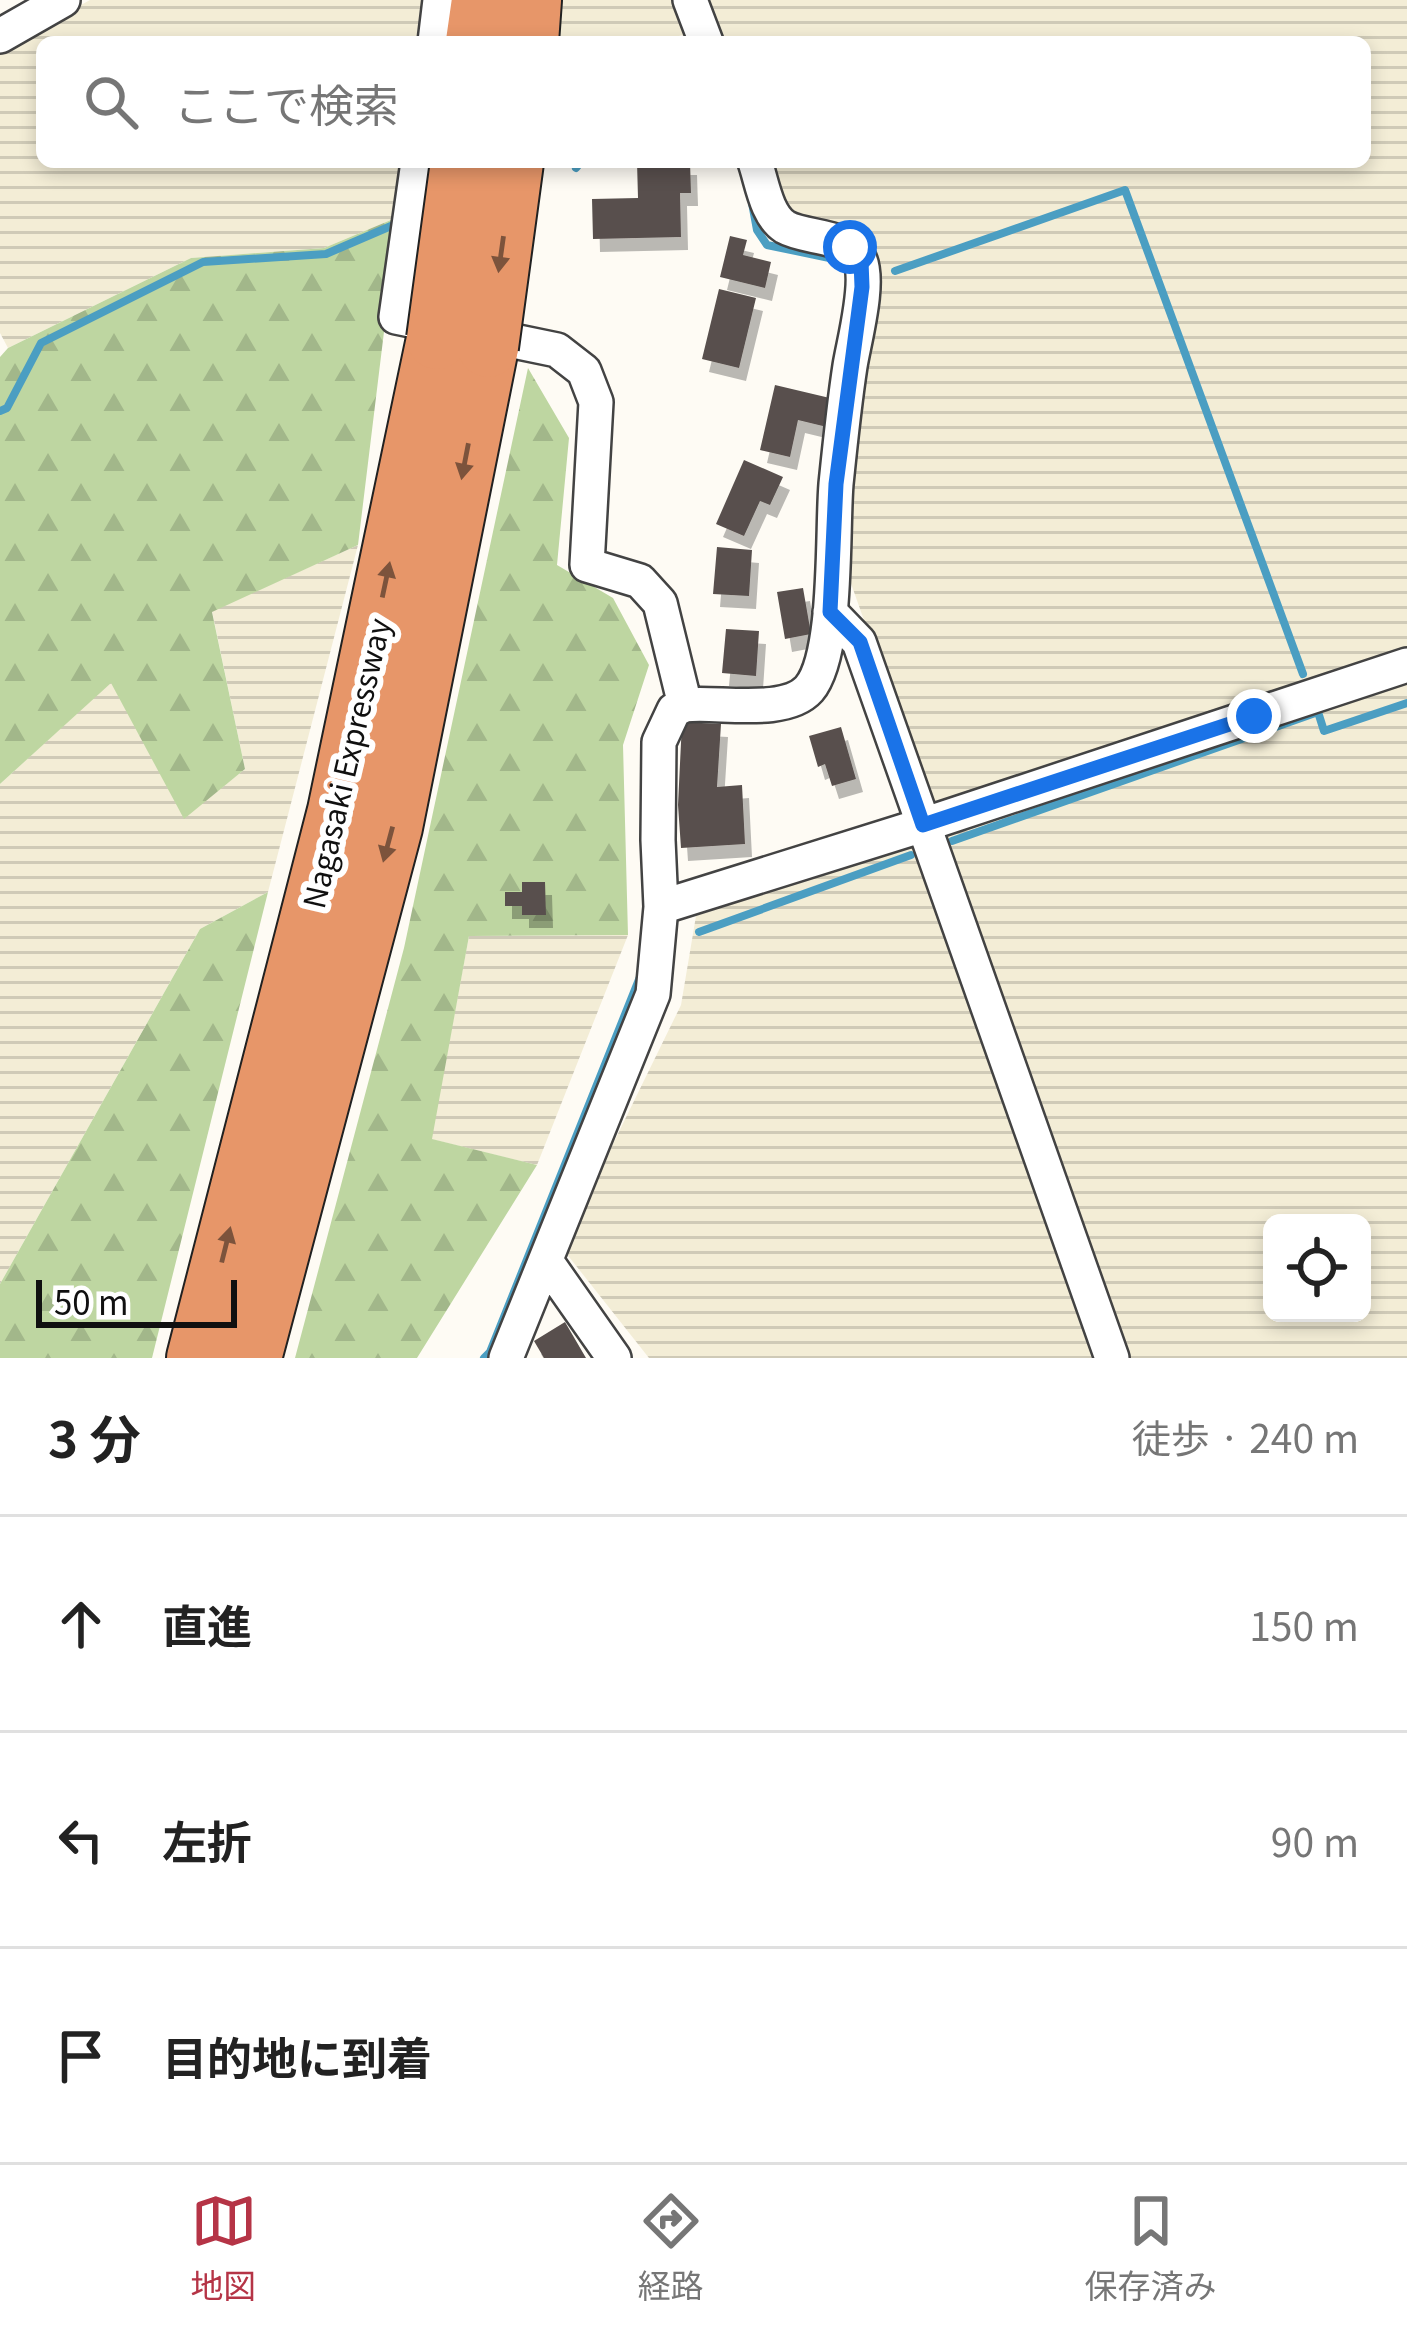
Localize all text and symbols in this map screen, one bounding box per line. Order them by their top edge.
search box [36,36,1371,168]
icon: search [78,69,144,135]
text: ここで検索 [174,70,399,135]
route start [823,220,877,274]
one-way arrow [491,236,510,274]
one-way arrow [455,443,474,481]
one-way arrow [377,560,396,598]
street label: Nagasaki Expressway [290,613,400,912]
route end [1227,689,1281,743]
one-way arrow [377,825,396,862]
map controls [1263,1214,1371,1322]
button: locate [1263,1214,1371,1322]
one-way arrow [217,1226,236,1263]
scale bar [36,1274,237,1327]
text: 50 m [54,1277,129,1325]
text: 3 分 [48,1399,141,1473]
text: 徒歩 · 240 m [1132,1408,1359,1464]
icon: ahead [48,1591,114,1657]
text: 直進 [162,1591,252,1656]
text: 150 m [1249,1596,1359,1652]
icon: left [48,1807,114,1873]
text: 左折 [162,1807,252,1872]
text: 90 m [1271,1812,1359,1868]
icon: arrive [48,2023,114,2089]
text: 目的地に到着 [162,2023,432,2088]
tab: 地図 [191,2188,257,2308]
tab: 経路 [638,2188,704,2308]
tab: 保存済み [1085,2188,1217,2308]

